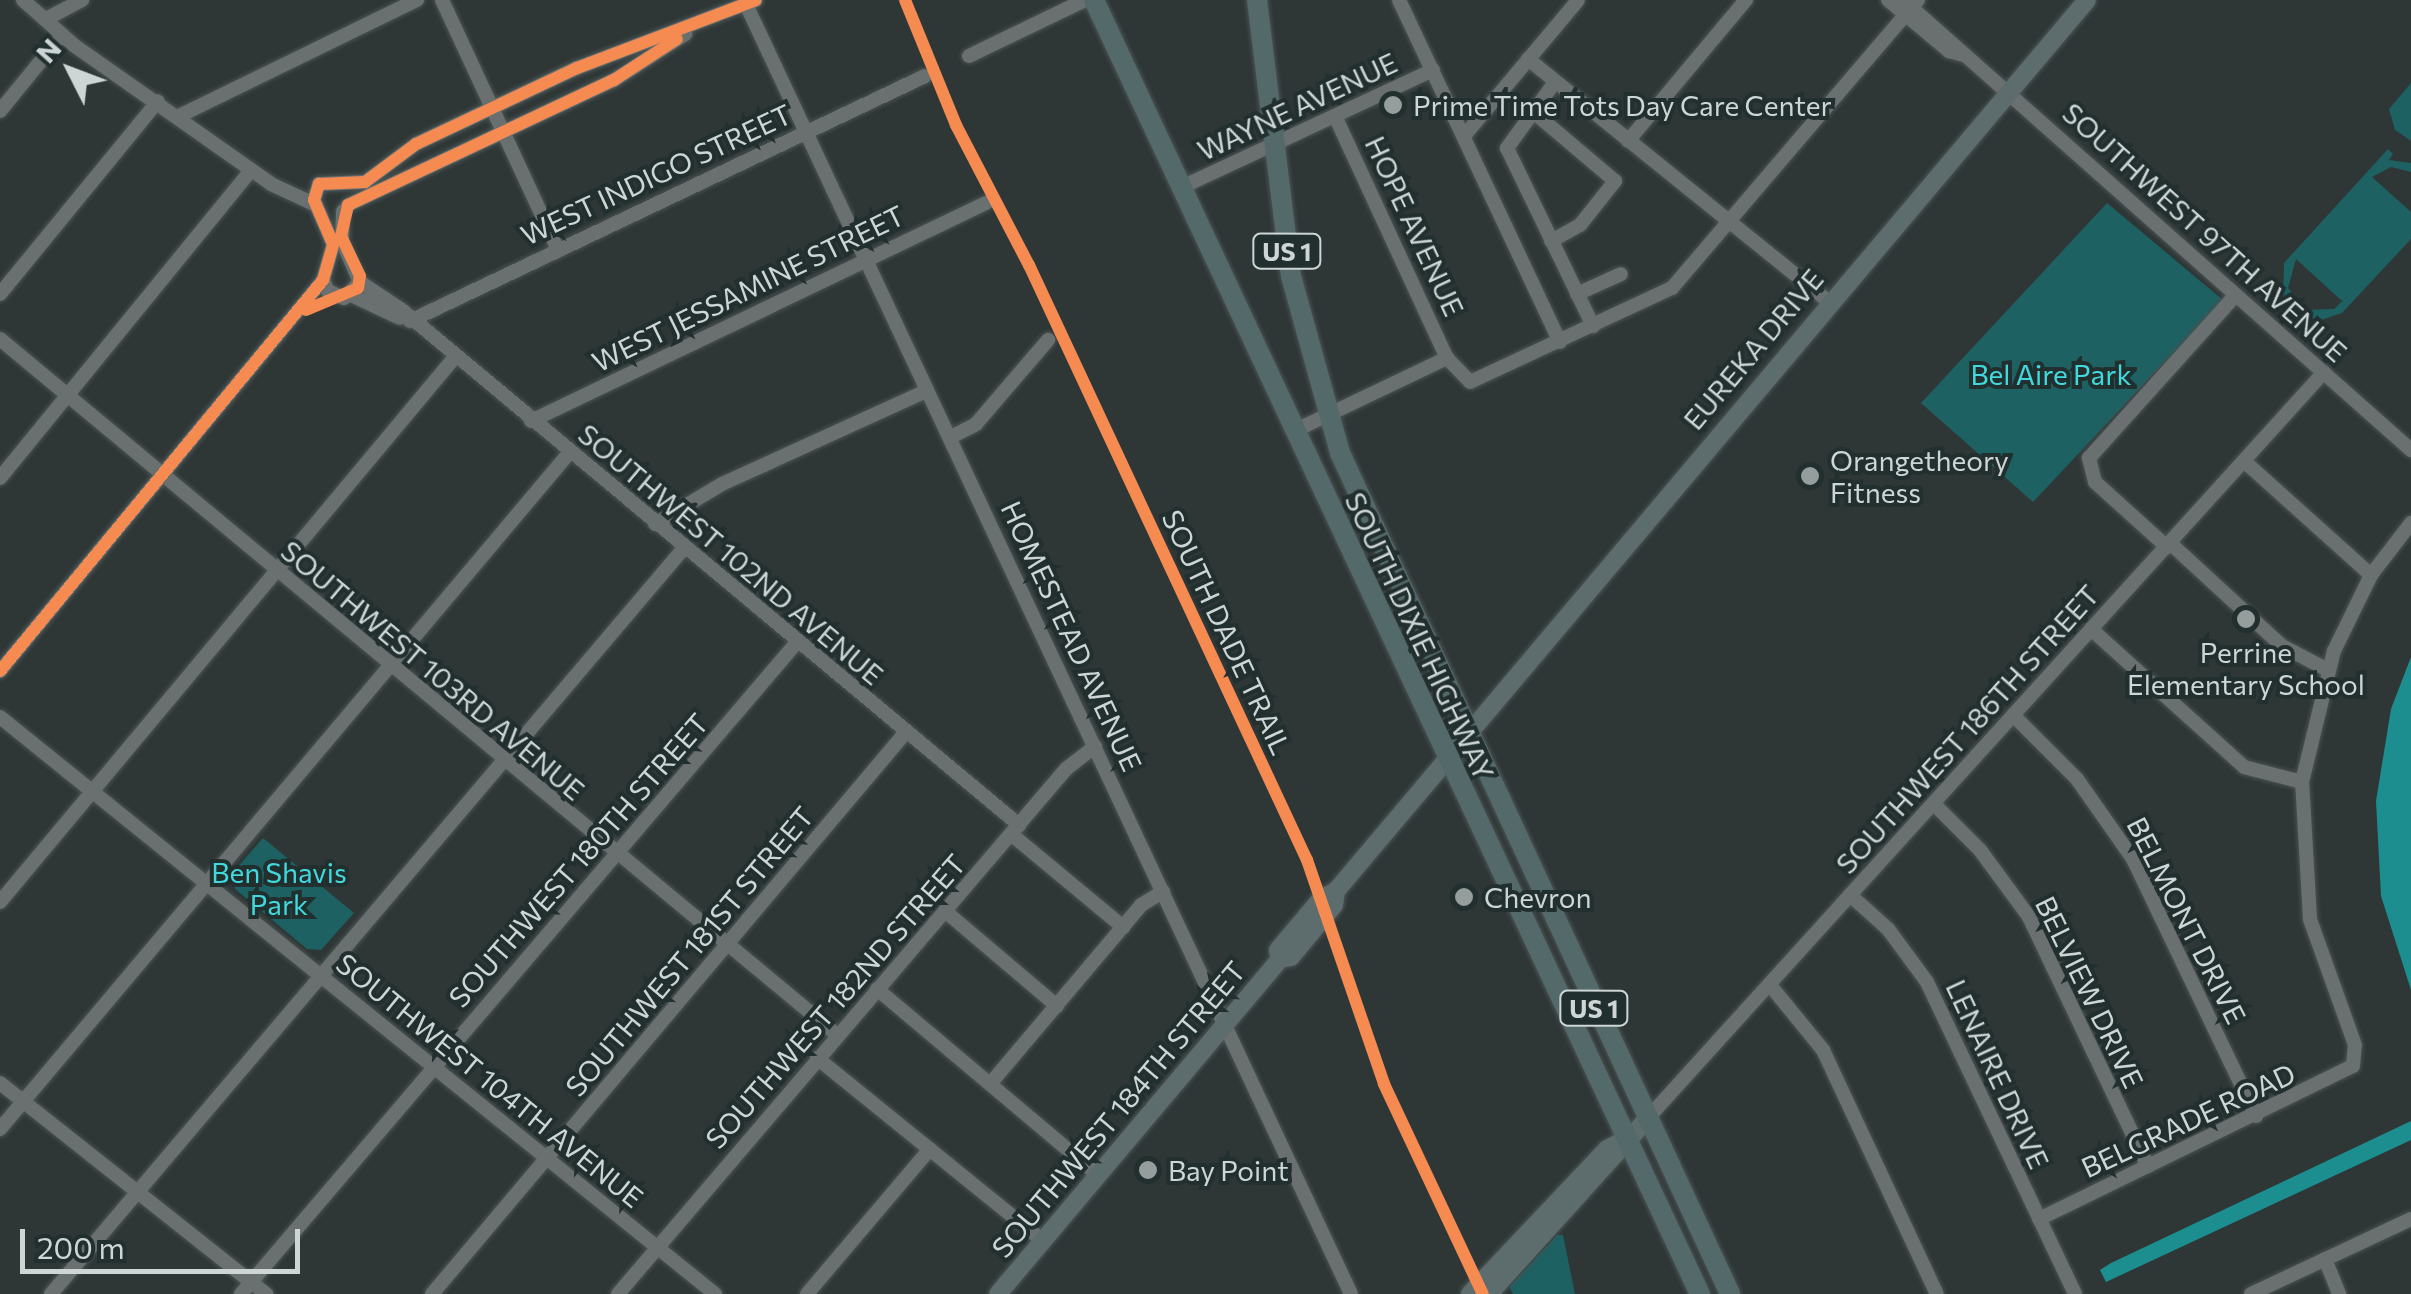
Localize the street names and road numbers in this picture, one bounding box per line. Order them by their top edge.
street label: WAYNE AVENUE [1192,45,1402,167]
street label: SOUTHWEST 97TH AVENUE [2056,96,2354,368]
street label: WEST INDIGO STREET [515,97,797,251]
street label: HOPE AVENUE [1359,131,1471,321]
street label: WEST JESSAMINE STREET [586,198,910,378]
road number: US 1 [1252,231,1322,271]
street label: EUREKA DRIVE [1676,262,1830,436]
street label: SOUTHWEST 102ND AVENUE [572,417,890,691]
street label: SOUTH DIXIE HIGHWAY [1339,487,1501,785]
street label: HOMESTEAD AVENUE [995,496,1149,776]
street label: SOUTH DADE TRAIL [1156,505,1298,759]
street label: SOUTHWEST 103RD AVENUE [275,533,591,807]
street label: SOUTHWEST 186TH STREET [1829,578,2105,880]
street label: SOUTHWEST 180TH STREET [441,706,715,1014]
street label: SOUTHWEST 181ST STREET [558,799,820,1103]
street label: BELMONT DRIVE [2120,811,2254,1029]
street label: SOUTHWEST 182ND STREET [698,847,972,1155]
street label: BELVIEW DRIVE [2029,891,2151,1093]
street label: SOUTHWEST 104TH AVENUE [330,946,650,1214]
street label: SOUTHWEST 184TH STREET [984,954,1252,1264]
street label: LENAIRE DRIVE [1940,974,2056,1174]
road number: US 1 [1559,988,1629,1028]
street label: BELGRADE ROAD [2076,1056,2300,1184]

